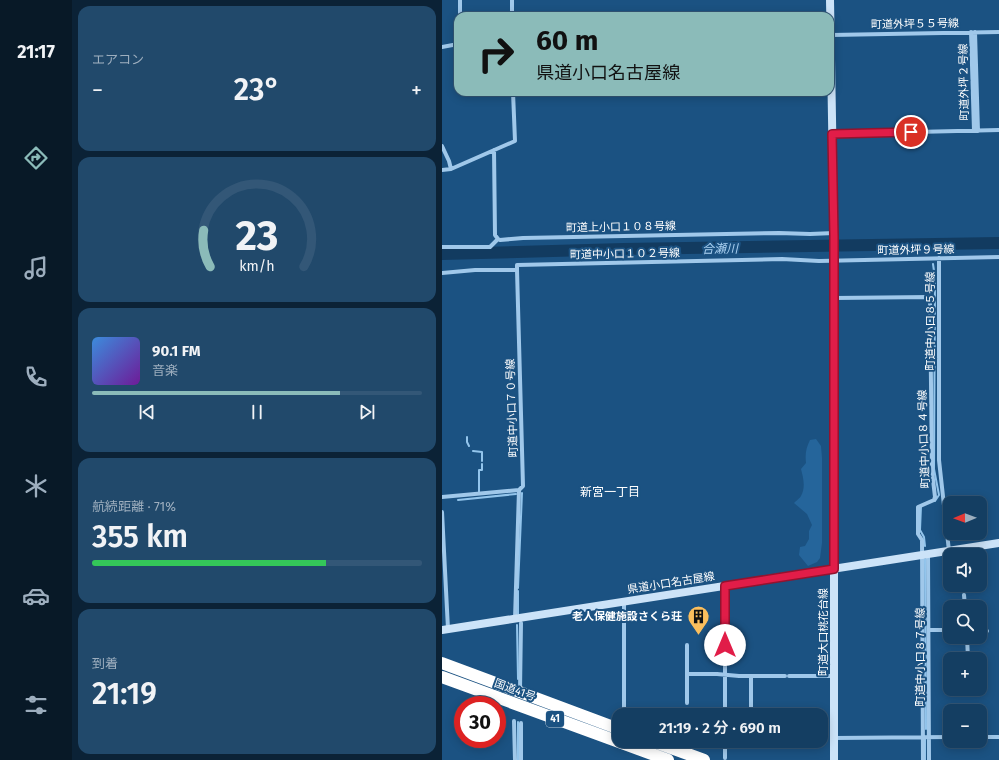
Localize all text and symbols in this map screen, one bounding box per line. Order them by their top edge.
street label: 町道外坪５５号線 [871,17,959,31]
text: 60 m [536,24,598,57]
icon: right [470,28,522,80]
text: 21:17 [17,41,55,63]
street label: 町道外坪２号線 [957,43,971,121]
text: エアコン [92,52,144,67]
text: 県道小口名古屋線 [536,62,680,84]
text: 23° [234,72,280,108]
text: − [92,77,103,104]
text: + [411,77,422,104]
pin [894,115,928,149]
icon: arrive [900,121,922,143]
icon: directions [22,144,50,172]
text: 23 [236,211,278,261]
street label: 町道上小口１０８号線 [566,220,676,234]
water label: 合瀬川 [702,242,740,256]
street label: 町道外坪９号線 [877,243,955,257]
street label: 町道中小口１０２号線 [570,247,680,261]
icon: music [22,254,50,282]
text: km/h [239,258,275,275]
street label: 町道中小口８５号線 [924,272,937,371]
text: 90.1 FM [152,342,201,360]
street label: 町道中小口７０号線 [504,358,520,458]
icon: phone [22,363,50,391]
text: 音楽 [152,363,178,378]
street label: 町道中小口８４号線 [916,389,932,489]
icon: previous [136,401,158,423]
icon: pause [246,401,268,423]
icon: next [356,401,378,423]
icon: climate [22,472,50,500]
district label: 新宮一丁目 [580,485,640,499]
north arrow [943,496,987,540]
map controls [943,496,987,748]
text: 航続距離 · 71% [92,499,176,514]
text: 355 km [92,519,188,555]
button: sound [943,548,987,592]
street label: 県道小口名古屋線 [627,570,715,596]
icon: car [22,582,50,610]
street label: 町道大口桃花台線 [817,588,830,676]
button: search [943,600,987,644]
building icon: 老人保健施設さくら荘 [685,603,711,636]
street label: 町道中小口８７号線 [914,608,927,707]
place label: 老人保健施設さくら荘 [572,610,682,623]
position arrow [704,624,746,666]
button: + [943,652,987,696]
text: 到着 [92,656,118,671]
text: 21:19 [92,676,157,712]
street label: 国道41号 [493,677,537,703]
icon: filters [22,691,50,719]
speed limit sign: 30 [454,696,506,748]
button: − [943,704,987,748]
road number: 41 [546,711,564,727]
text: 21:19 · 2 分 · 690 m [659,719,781,737]

